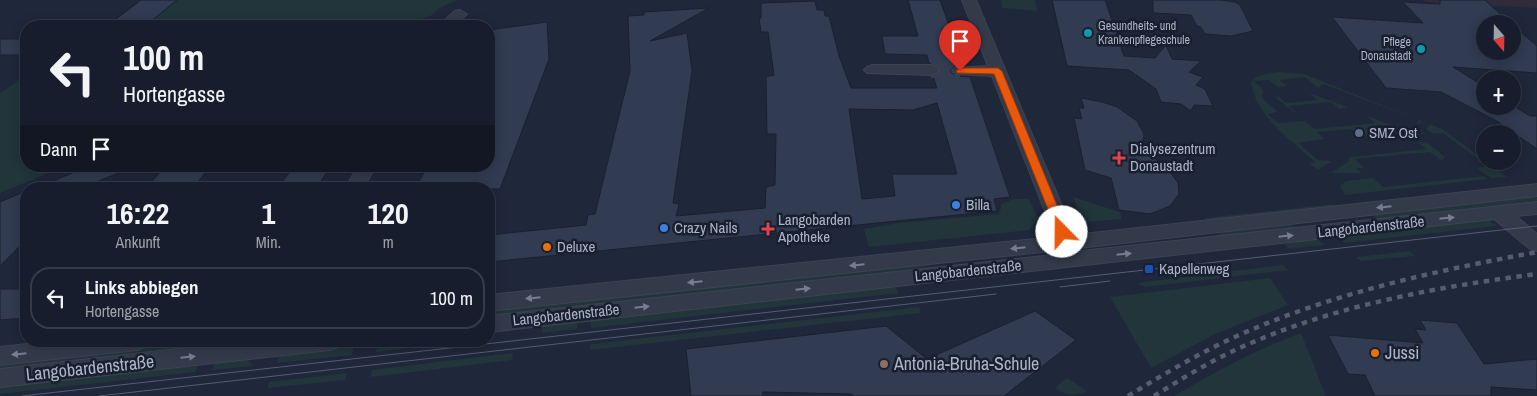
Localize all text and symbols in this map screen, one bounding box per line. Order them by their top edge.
north arrow [1476,15,1521,60]
map controls [1476,15,1521,170]
place label: Gesundheits- und Krankenpflegeschule [1098,18,1190,48]
pin [939,20,981,71]
icon: arrive [946,27,974,55]
marker: Gesundheits- und Krankenpflegeschule [1082,27,1094,39]
text: 100 m [123,34,204,81]
place label: Pflege Donaustadt [1361,34,1411,64]
icon: left [40,40,105,105]
marker: Pflege Donaustadt [1415,43,1427,55]
button: + [1476,70,1521,115]
text: Hortengasse [123,79,225,109]
place label: SMZ Ost [1369,122,1418,143]
button: − [1476,125,1521,170]
marker: SMZ Ost [1353,127,1365,139]
icon: arrive [87,135,115,163]
text: Dann [40,136,77,162]
place label: Dialysezentrum Donaustadt [1130,138,1215,176]
marker: Dialysezentrum Donaustadt [1112,151,1126,165]
text: 16:22 [106,193,169,233]
text: 1 [262,193,275,233]
text: 120 [368,193,409,233]
place label: Billa [966,194,990,215]
marker: Billa [950,199,962,211]
one-way arrow [1376,203,1392,211]
position arrow [1035,205,1087,257]
place label: Langobarden Apotheke [777,209,851,247]
street label: Langobardenstraße [1316,210,1426,243]
one-way arrow [1439,214,1455,222]
place label: Crazy Nails [674,217,738,238]
marker: Crazy Nails [658,222,670,234]
marker: Langobarden Apotheke [762,223,774,235]
text: Ankunft [116,231,160,253]
text: Min. [256,231,281,253]
text: m [383,231,394,253]
one-way arrow [1278,232,1294,240]
place label: Deluxe [557,236,595,257]
marker: Deluxe [541,241,553,253]
one-way arrow [1010,244,1026,252]
one-way arrow [1116,250,1132,258]
street label: Langobardenstraße [913,254,1023,287]
place label: Kapellenweg [1159,258,1230,279]
one-way arrow [848,261,864,269]
marker: Kapellenweg [1143,263,1155,275]
text: Links abbiegen [85,274,198,300]
one-way arrow [687,278,703,286]
icon: left [42,284,70,312]
text: 100 m [430,285,473,311]
one-way arrow [795,285,811,293]
one-way arrow [525,294,541,302]
street label: Langobardenstraße [511,298,621,331]
text: Hortengasse [85,300,159,322]
one-way arrow [634,303,650,311]
place label: Jussi [1385,340,1419,365]
marker: Jussi [1369,347,1381,359]
street label: Langobardenstraße [25,348,155,387]
one-way arrow [11,350,27,358]
place label: Antonia-Bruha-Schule [893,351,1039,376]
one-way arrow [180,353,196,361]
marker: Antonia-Bruha-Schule [878,358,890,370]

